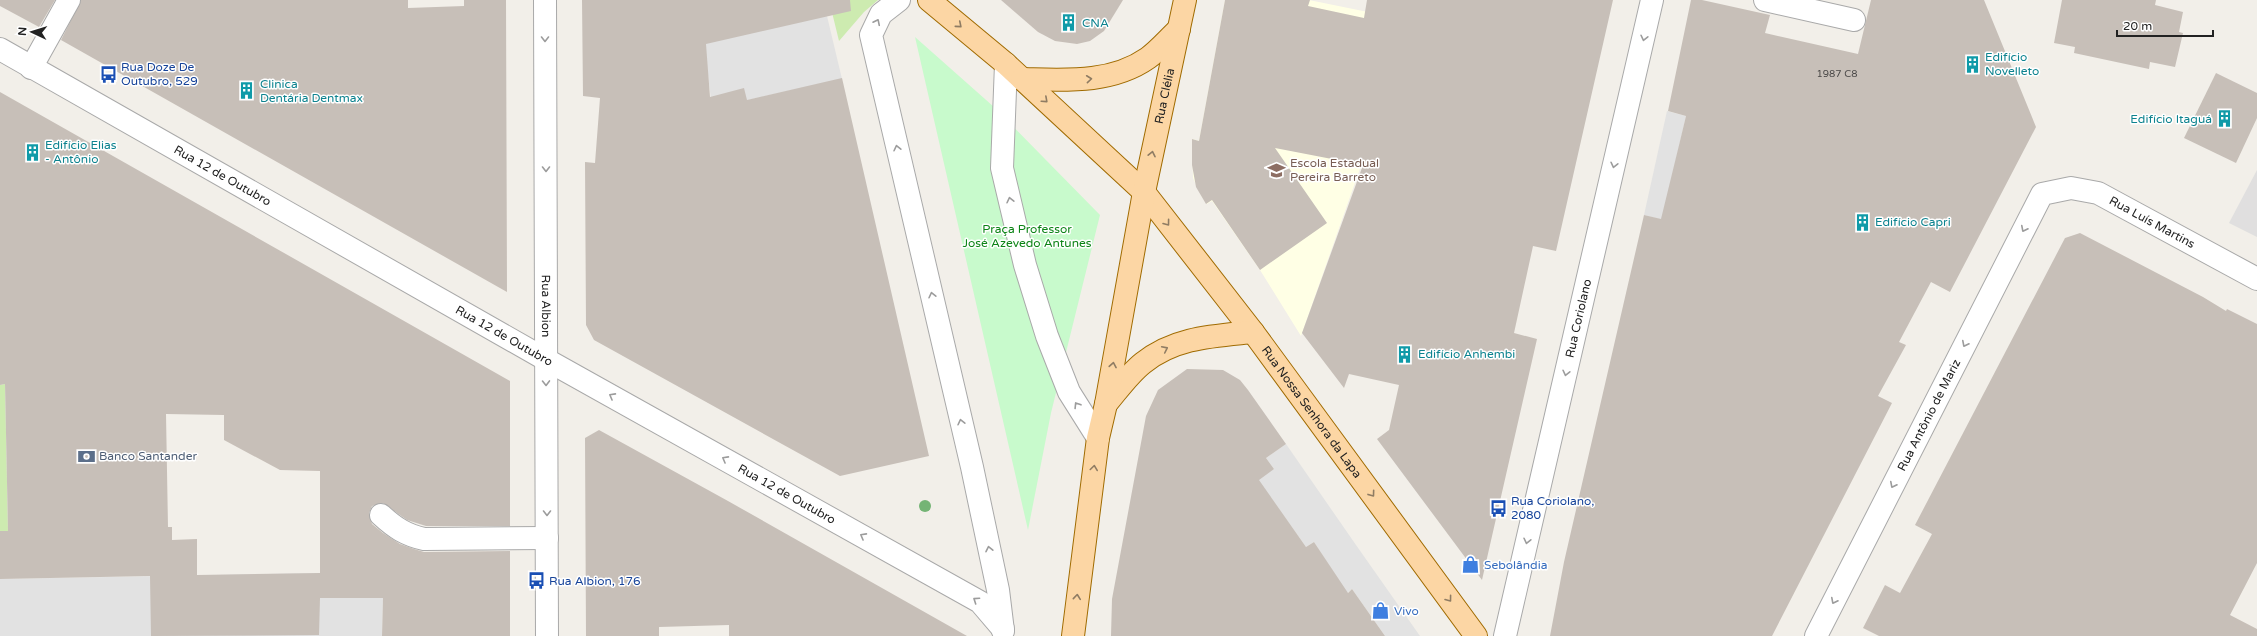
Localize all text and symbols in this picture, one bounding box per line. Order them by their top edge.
north arrow [12,12,52,52]
scale bar [2117,12,2213,38]
building icon: CNA [1059,13,1079,33]
place label: CNA [1082,16,1109,30]
one-way arrow [872,19,880,27]
text: 20 m [2123,19,2152,33]
one-way arrow [955,21,962,28]
text: N [16,26,29,36]
one-way arrow [1640,35,1648,41]
one-way arrow [541,36,549,42]
place label: Edifício Novelleto [1985,50,2039,78]
building icon: Edifício Novelleto [1962,54,1982,74]
place label: Rua Doze De Outubro, 529 [121,60,198,88]
bus stop icon: Rua Doze De Outubro, 529 [98,64,118,84]
street label: Rua Clélia [1152,67,1177,125]
house number: 1987 C8 [1817,68,1857,80]
one-way arrow [1086,74,1092,83]
place label: Clinica Dentária Dentmax [260,77,363,105]
building icon: Clinica Dentária Dentmax [237,81,257,101]
one-way arrow [1040,95,1048,103]
building icon: Edifício Itaguá [2215,109,2235,129]
place label: Edifício Itaguá [2130,112,2212,126]
place label: Edifício Elias - Antônio [45,138,117,166]
building icon: Edifício Elias - Antônio [22,142,42,162]
street label: Rua 12 de Outubro [171,142,274,209]
one-way arrow [894,145,902,151]
one-way arrow [1148,151,1156,157]
place label: Escola Estadual Pereira Barreto [1290,156,1379,184]
school or university icon: Escola Estadual Pereira Barreto [1267,160,1287,180]
one-way arrow [1611,161,1619,168]
one-way arrow [542,166,550,172]
street label: Rua Luís Martins [2107,193,2198,251]
one-way arrow [1006,197,1014,203]
building icon: Edifício Capri [1852,212,1872,232]
place label: Edifício Capri [1875,215,1951,229]
one-way arrow [1163,218,1170,225]
park label: Praça Professor José Azevedo Antunes [962,222,1092,250]
one-way arrow [2021,224,2029,232]
street label: Rua Albion [539,275,553,337]
street label: Rua Coriolano [1563,278,1594,359]
one-way arrow [928,292,936,299]
street label: Rua 12 de Outubro [453,303,555,369]
one-way arrow [1962,340,1970,348]
street label: Rua Nossa Senhora da Lapa [1259,343,1365,481]
building icon: Edifício Anhembi [1395,344,1415,364]
one-way arrow [1160,346,1168,354]
place label: Edifício Anhembi [1418,347,1515,361]
street label: Rua Antônio de Mariz [1894,357,1963,473]
one-way arrow [1108,362,1117,368]
one-way arrow [1563,370,1571,376]
one-way arrow [542,380,550,386]
one-way arrow [609,393,616,400]
one-way arrow [1074,402,1082,409]
one-way arrow [957,419,966,426]
bank icon: Banco Santander [76,446,96,466]
place label: Banco Santander [99,449,197,463]
one-way arrow [722,457,730,464]
street label: Rua 12 de Outubro [736,461,838,527]
one-way arrow [1089,465,1098,471]
one-way arrow [1890,481,1898,488]
one-way arrow [1367,490,1374,497]
place label: Rua Coriolano, 2080 [1511,494,1594,522]
bus stop icon: Rua Coriolano, 2080 [1488,498,1508,518]
one-way arrow [543,510,551,516]
one-way arrow [860,534,867,541]
one-way arrow [1524,538,1532,544]
one-way arrow [986,546,994,552]
shop icon: Sebolândia [1461,555,1481,575]
place label: Sebolândia [1484,558,1547,572]
bus stop icon: Rua Albion, 176 [526,571,546,591]
place label: Rua Albion, 176 [549,574,641,588]
one-way arrow [1072,594,1081,600]
one-way arrow [1444,595,1451,602]
one-way arrow [1831,597,1839,604]
one-way arrow [974,598,981,605]
shop icon: Vivo [1371,601,1391,621]
place label: Vivo [1394,604,1419,618]

